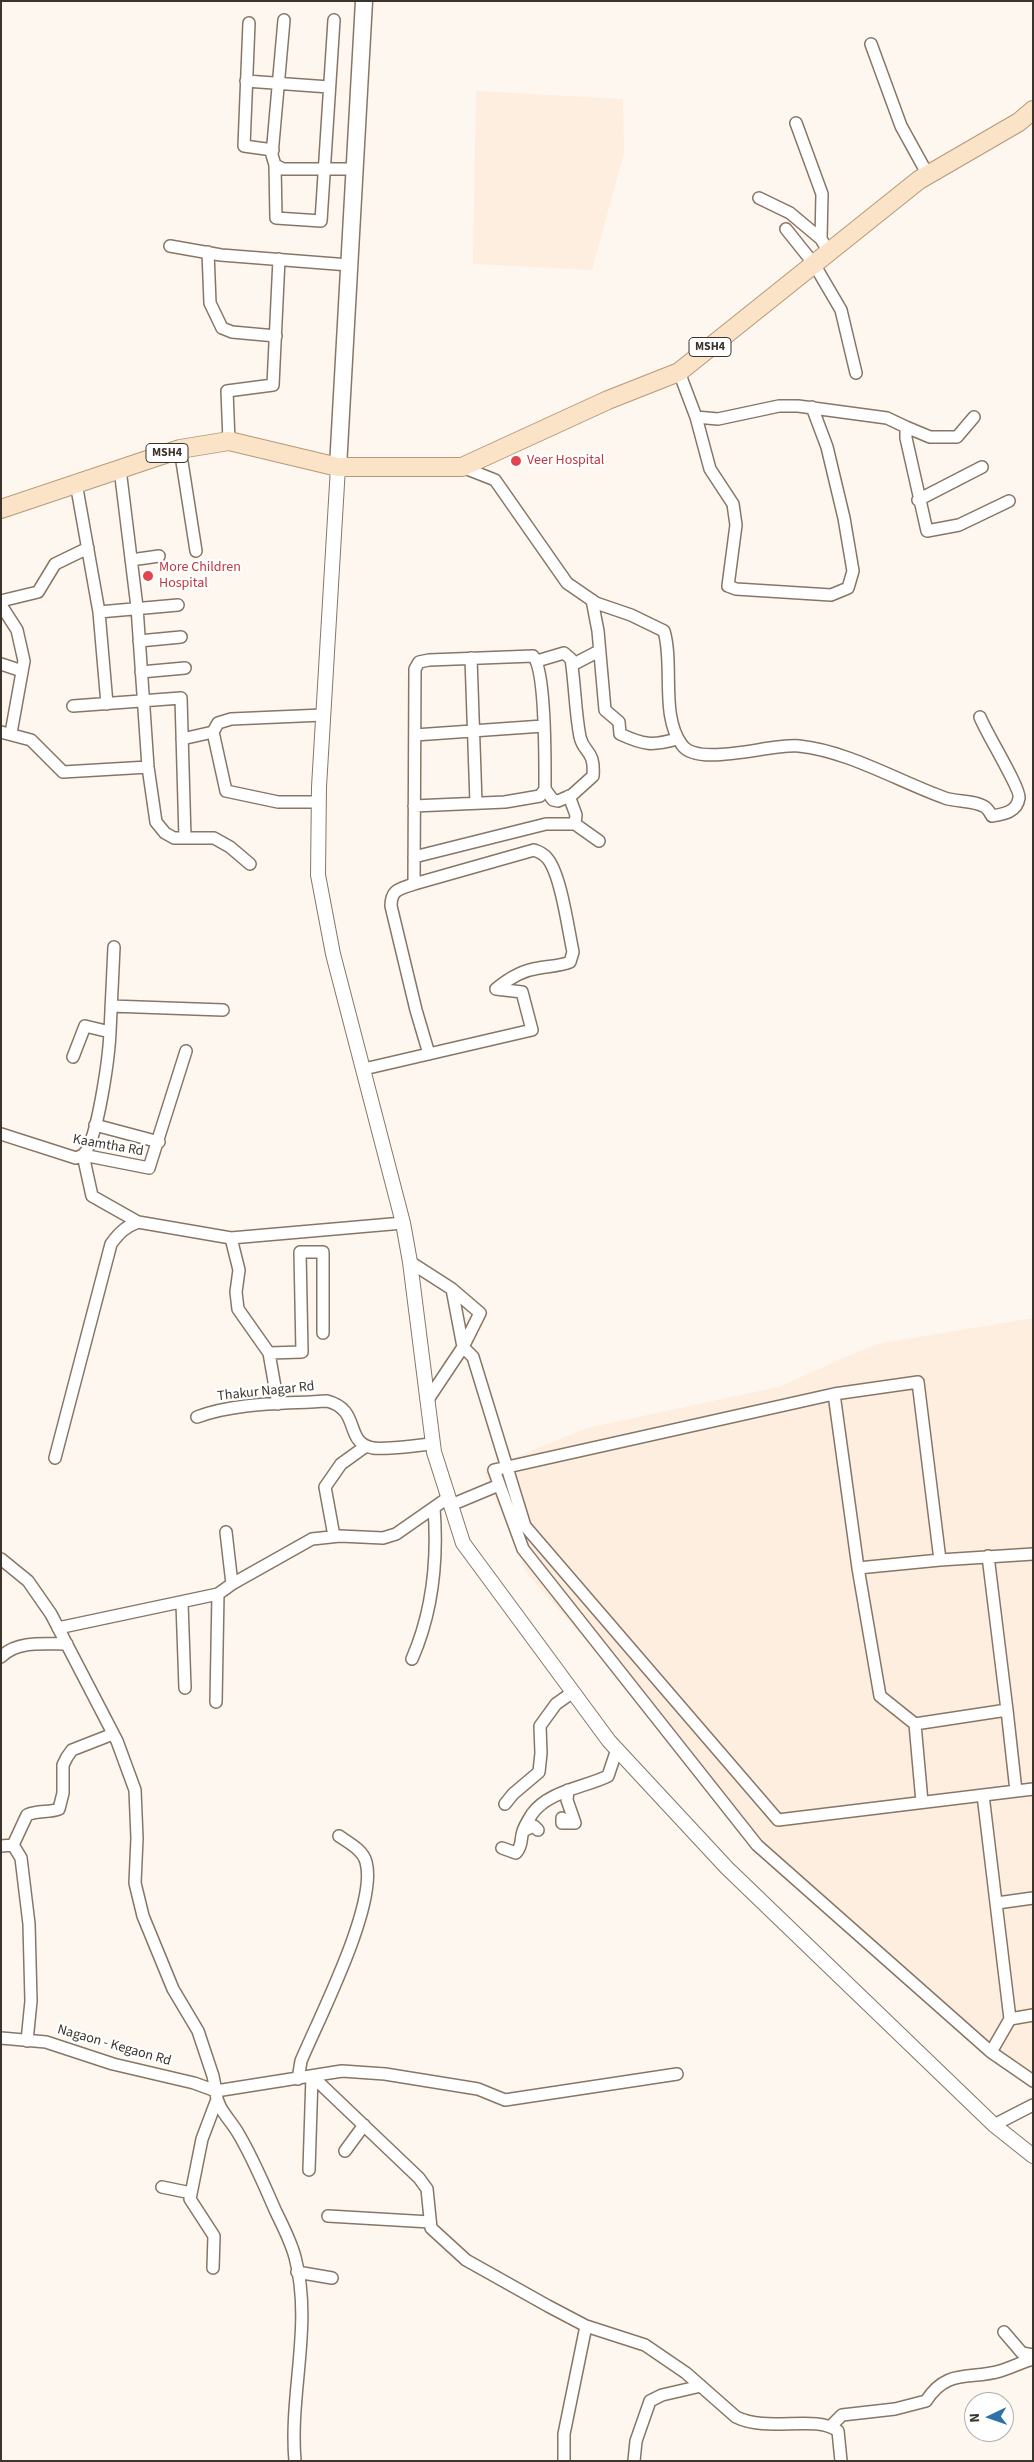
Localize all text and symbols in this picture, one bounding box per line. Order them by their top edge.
road number: MSH4 [689,338,731,357]
road number: MSH4 [146,443,188,462]
place label: Veer Hospital [527,453,604,469]
marker: Veer Hospital [509,454,523,468]
place label: More Children Hospital [159,560,241,592]
marker: More Children Hospital [141,569,155,583]
street label: Kaamtha Rd [71,1132,145,1160]
street label: Thakur Nagar Rd [217,1379,315,1405]
street label: Nagaon - Kegaon Rd [55,2022,173,2070]
north arrow [964,2392,1014,2442]
text: N [965,2413,985,2423]

